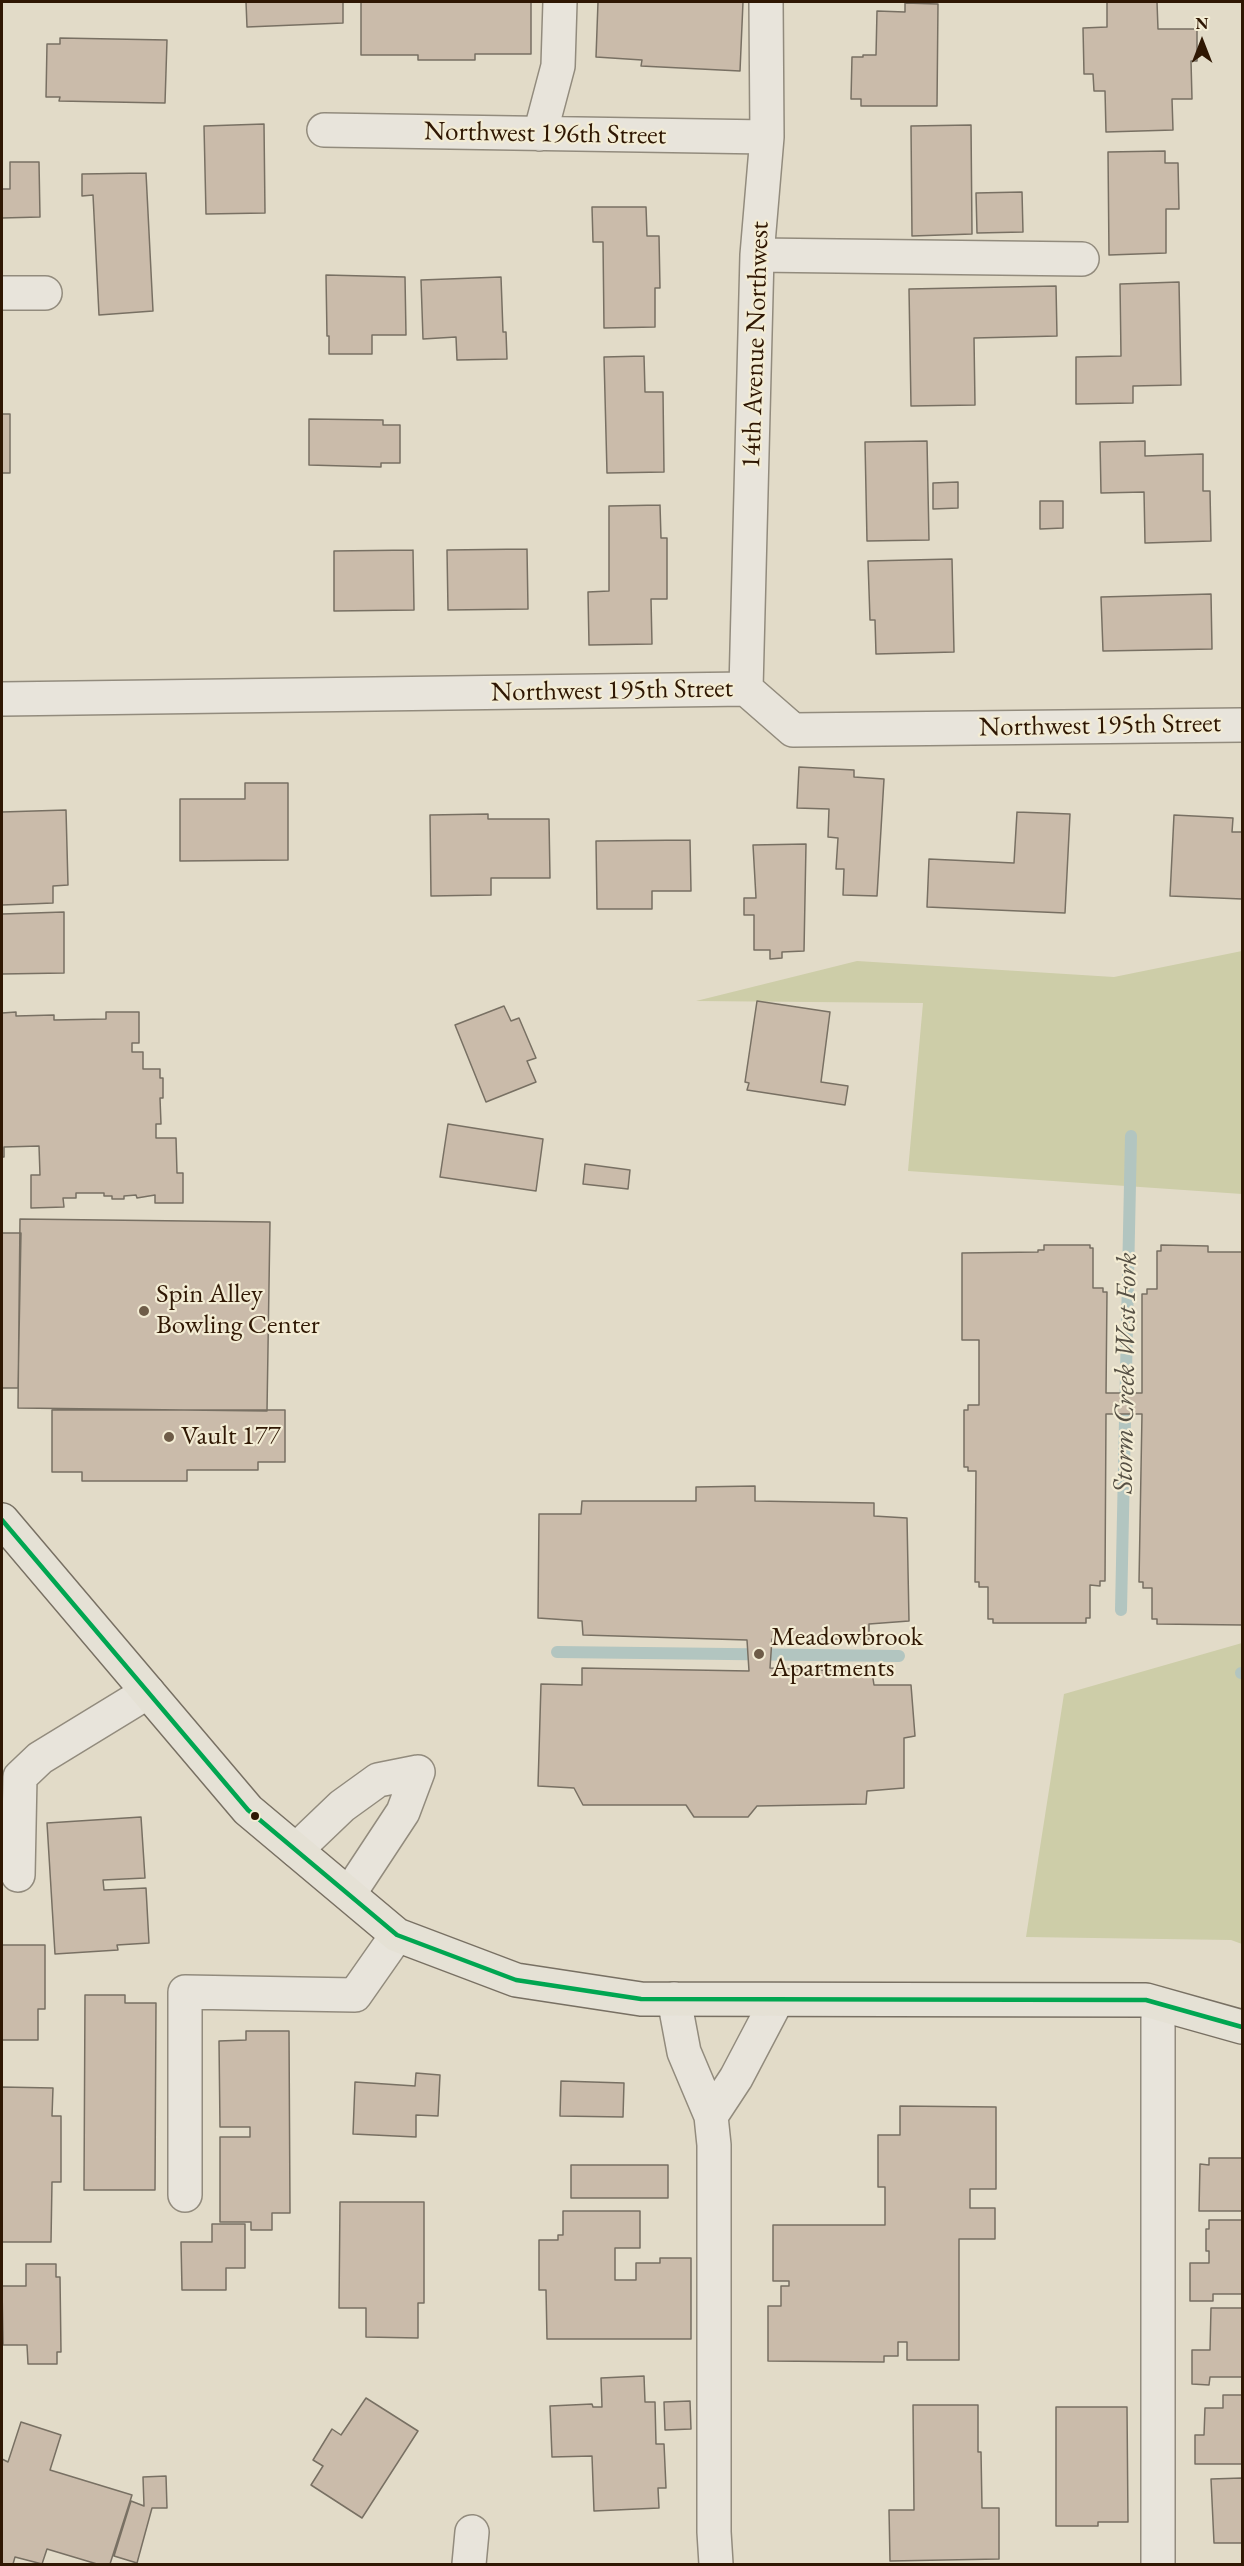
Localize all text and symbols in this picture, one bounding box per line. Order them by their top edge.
north arrow [1172,12,1232,72]
text: N [1196,13,1208,34]
street label: Northwest 196th Street [424,116,666,152]
street label: 14th Avenue Northwest [735,221,777,469]
street label: Northwest 195th Street [491,673,733,709]
street label: Northwest 195th Street [979,708,1221,744]
water label: Storm Creek West Fork [1107,1252,1145,1494]
place label: Spin Alley Bowling Center [156,1279,320,1342]
marker: Spin Alley Bowling Center [137,1304,151,1318]
place label: Vault 177 [181,1421,281,1453]
marker: Vault 177 [162,1430,176,1444]
place label: Meadowbrook Apartments [771,1622,923,1685]
marker: Meadowbrook Apartments [752,1647,766,1661]
unlabelled marker [249,1810,261,1822]

